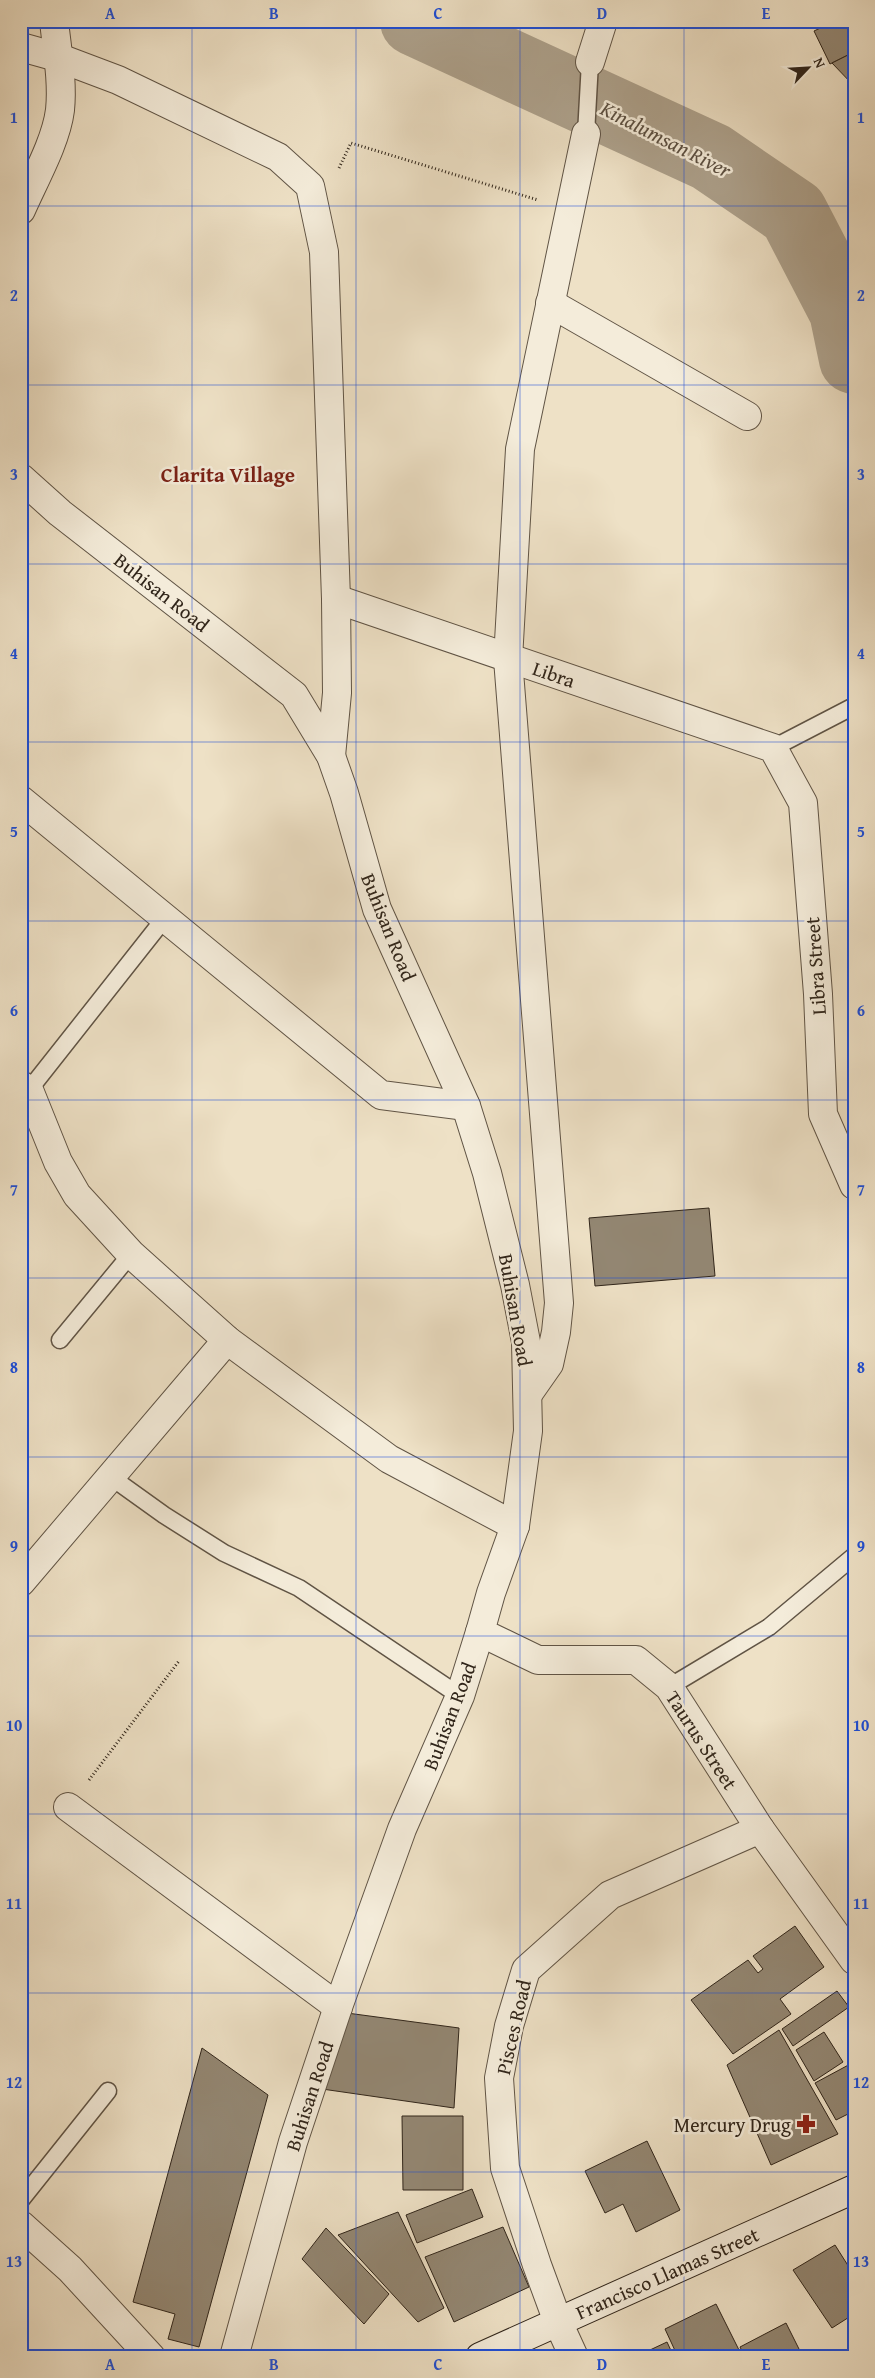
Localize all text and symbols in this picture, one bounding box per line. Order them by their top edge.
text: A [105,1,116,25]
text: B [269,1,279,25]
text: C [433,1,443,25]
text: D [597,1,607,25]
text: E [762,1,771,25]
north arrow [782,42,832,92]
text: N [809,54,831,72]
water label: Kinalumsan River [594,92,738,186]
text: 1 [10,105,18,129]
text: 1 [857,105,865,129]
text: 2 [10,283,18,307]
text: 2 [857,283,865,307]
district label: Clarita Village [161,459,295,490]
text: 3 [10,462,18,486]
text: 3 [857,462,865,486]
street label: Buhisan Road [108,546,216,639]
text: 4 [10,641,18,665]
text: 4 [857,641,865,665]
street label: Libra [529,653,580,695]
text: 5 [10,819,18,843]
text: 5 [857,819,865,843]
street label: Buhisan Road [354,869,424,986]
street label: Libra Street [797,916,833,1016]
text: 6 [10,998,18,1022]
text: 6 [857,998,865,1022]
text: 7 [10,1177,18,1201]
text: 7 [857,1177,865,1201]
street label: Buhisan Road [492,1251,540,1369]
text: 8 [10,1355,18,1379]
text: 8 [857,1355,865,1379]
text: 9 [10,1534,18,1558]
text: 9 [857,1534,865,1558]
street label: Buhisan Road [415,1657,483,1774]
street label: Taurus Street [659,1685,745,1795]
text: 10 [6,1713,22,1737]
text: 10 [853,1713,869,1737]
text: 11 [6,1891,22,1915]
text: 11 [853,1891,869,1915]
street label: Pisces Road [488,1976,538,2077]
street label: Buhisan Road [278,2037,340,2155]
text: 12 [6,2070,22,2094]
text: 12 [853,2070,869,2094]
place label: Mercury Drug [674,2110,791,2139]
pharmacy icon: Mercury Drug [795,2113,817,2135]
street label: Francisco Llamas Street [571,2219,763,2327]
text: 13 [6,2249,22,2273]
text: 13 [853,2249,869,2273]
text: A [105,2352,116,2376]
text: B [269,2352,279,2376]
text: C [433,2352,443,2376]
text: D [597,2352,607,2376]
text: E [762,2352,771,2376]

